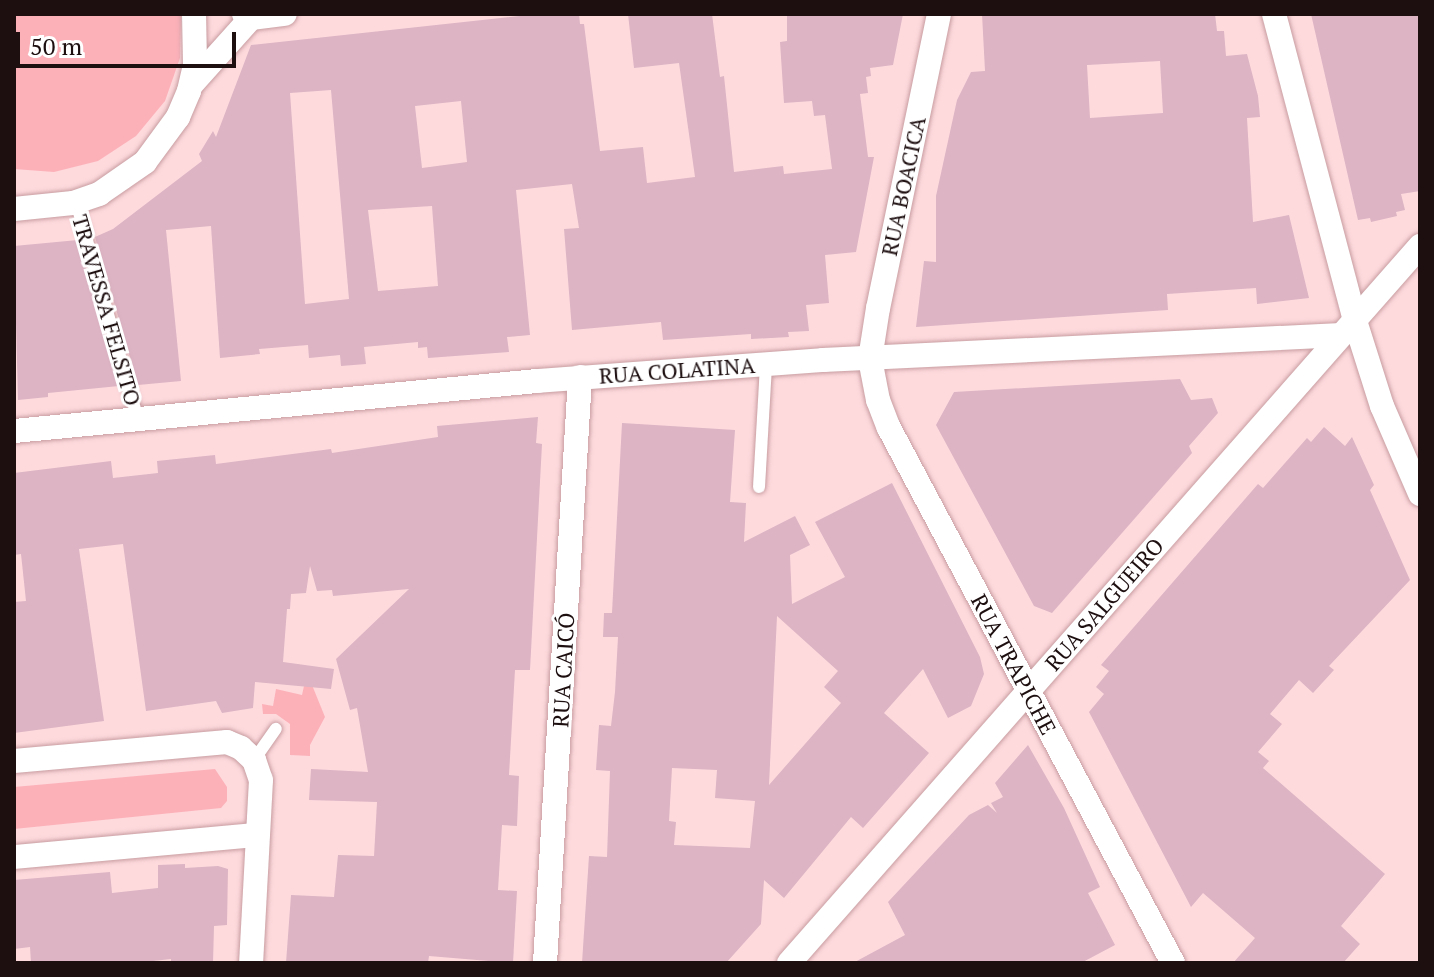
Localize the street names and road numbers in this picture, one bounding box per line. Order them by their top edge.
street label: RUA BOACICA [875,114,931,258]
street label: TRAVESSA FELSITO [67,211,147,409]
street label: RUA COLATINA [598,351,756,389]
street label: RUA SALGUEIRO [1039,532,1169,676]
street label: RUA TRAPICHE [966,589,1062,739]
street label: RUA CAICÓ [547,612,579,728]

